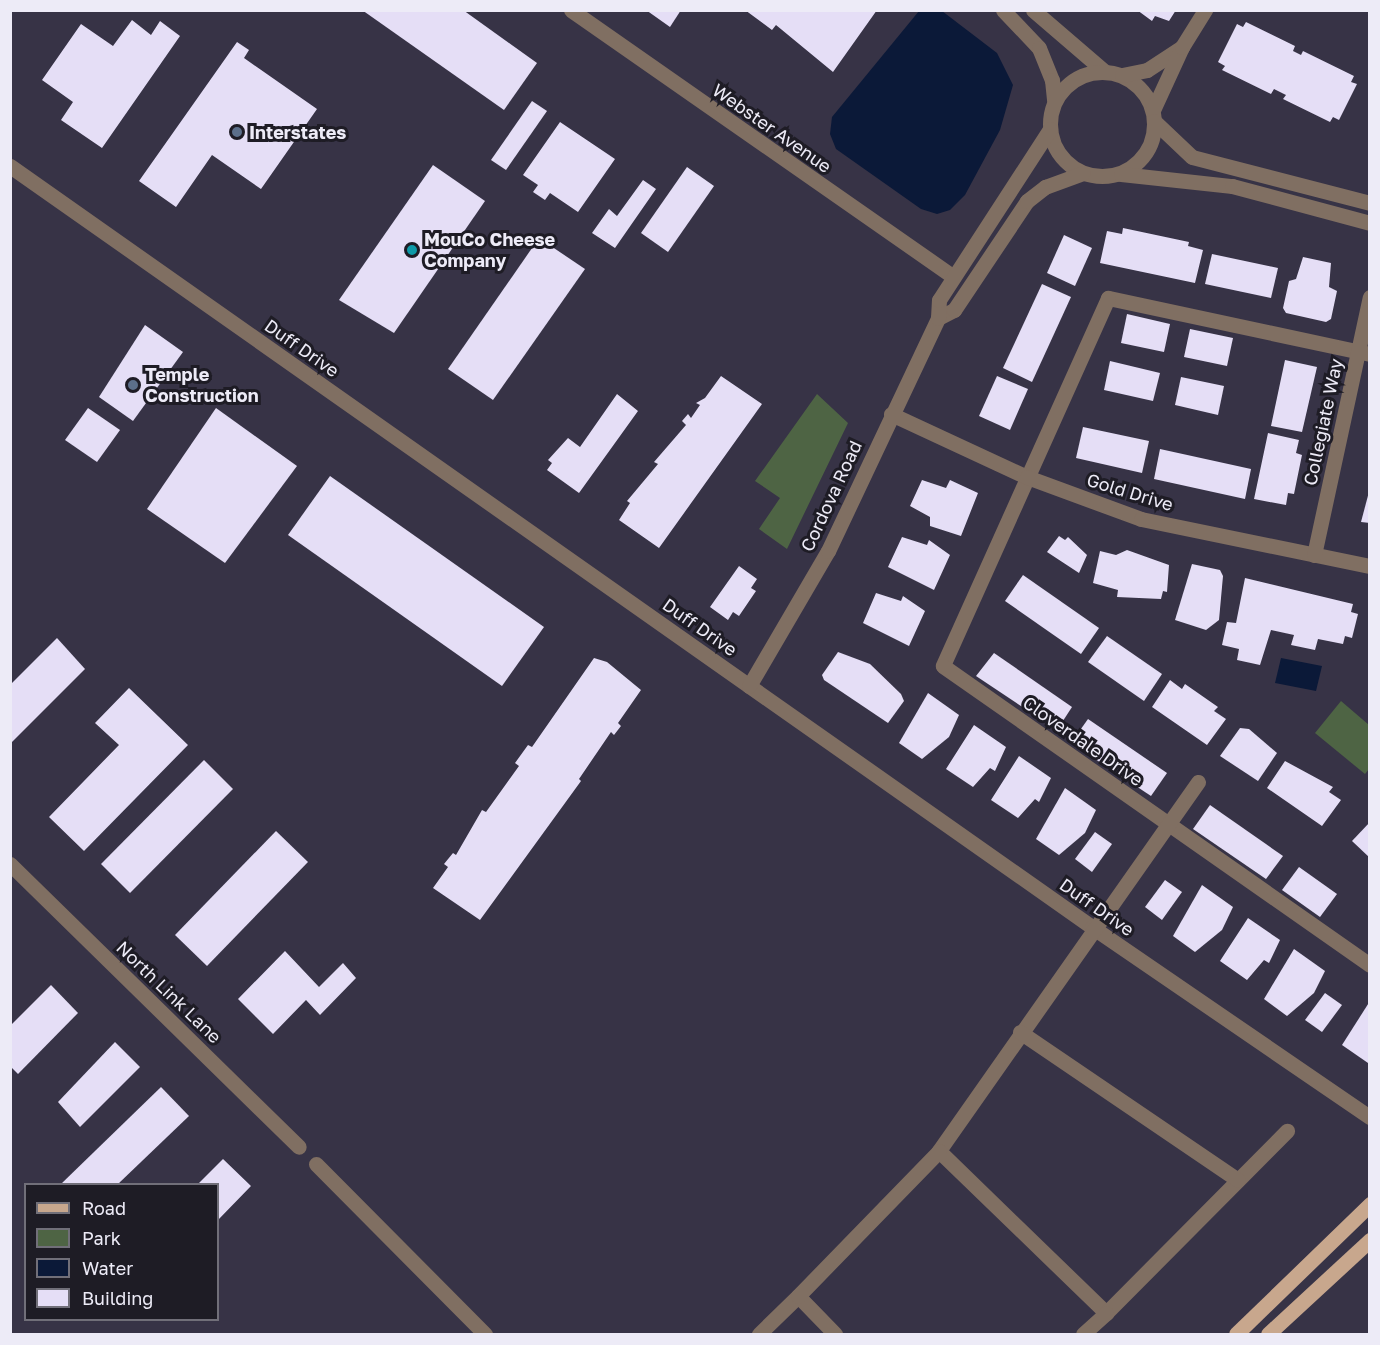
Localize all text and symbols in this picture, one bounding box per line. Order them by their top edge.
street label: Webster Avenue [708,79,836,177]
place label: Interstates [249,121,346,143]
marker: Interstates [230,125,244,139]
place label: MouCo Cheese Company [424,229,555,272]
marker: MouCo Cheese Company [405,243,419,257]
street label: Duff Drive [261,315,343,381]
street label: Collegiate Way [1299,357,1347,487]
place label: Temple Construction [145,364,259,406]
marker: Temple Construction [126,378,140,392]
street label: Cordova Road [796,437,866,555]
street label: Gold Drive [1084,469,1176,515]
street label: Duff Drive [659,594,741,660]
street label: Cloverdale Drive [1019,692,1147,790]
street label: Duff Drive [1056,874,1138,940]
street label: North Link Lane [112,936,226,1048]
legend [24,1183,219,1321]
text: Road [82,1197,126,1219]
text: Park [82,1227,121,1249]
text: Water [82,1257,133,1279]
text: Building [82,1287,153,1309]

